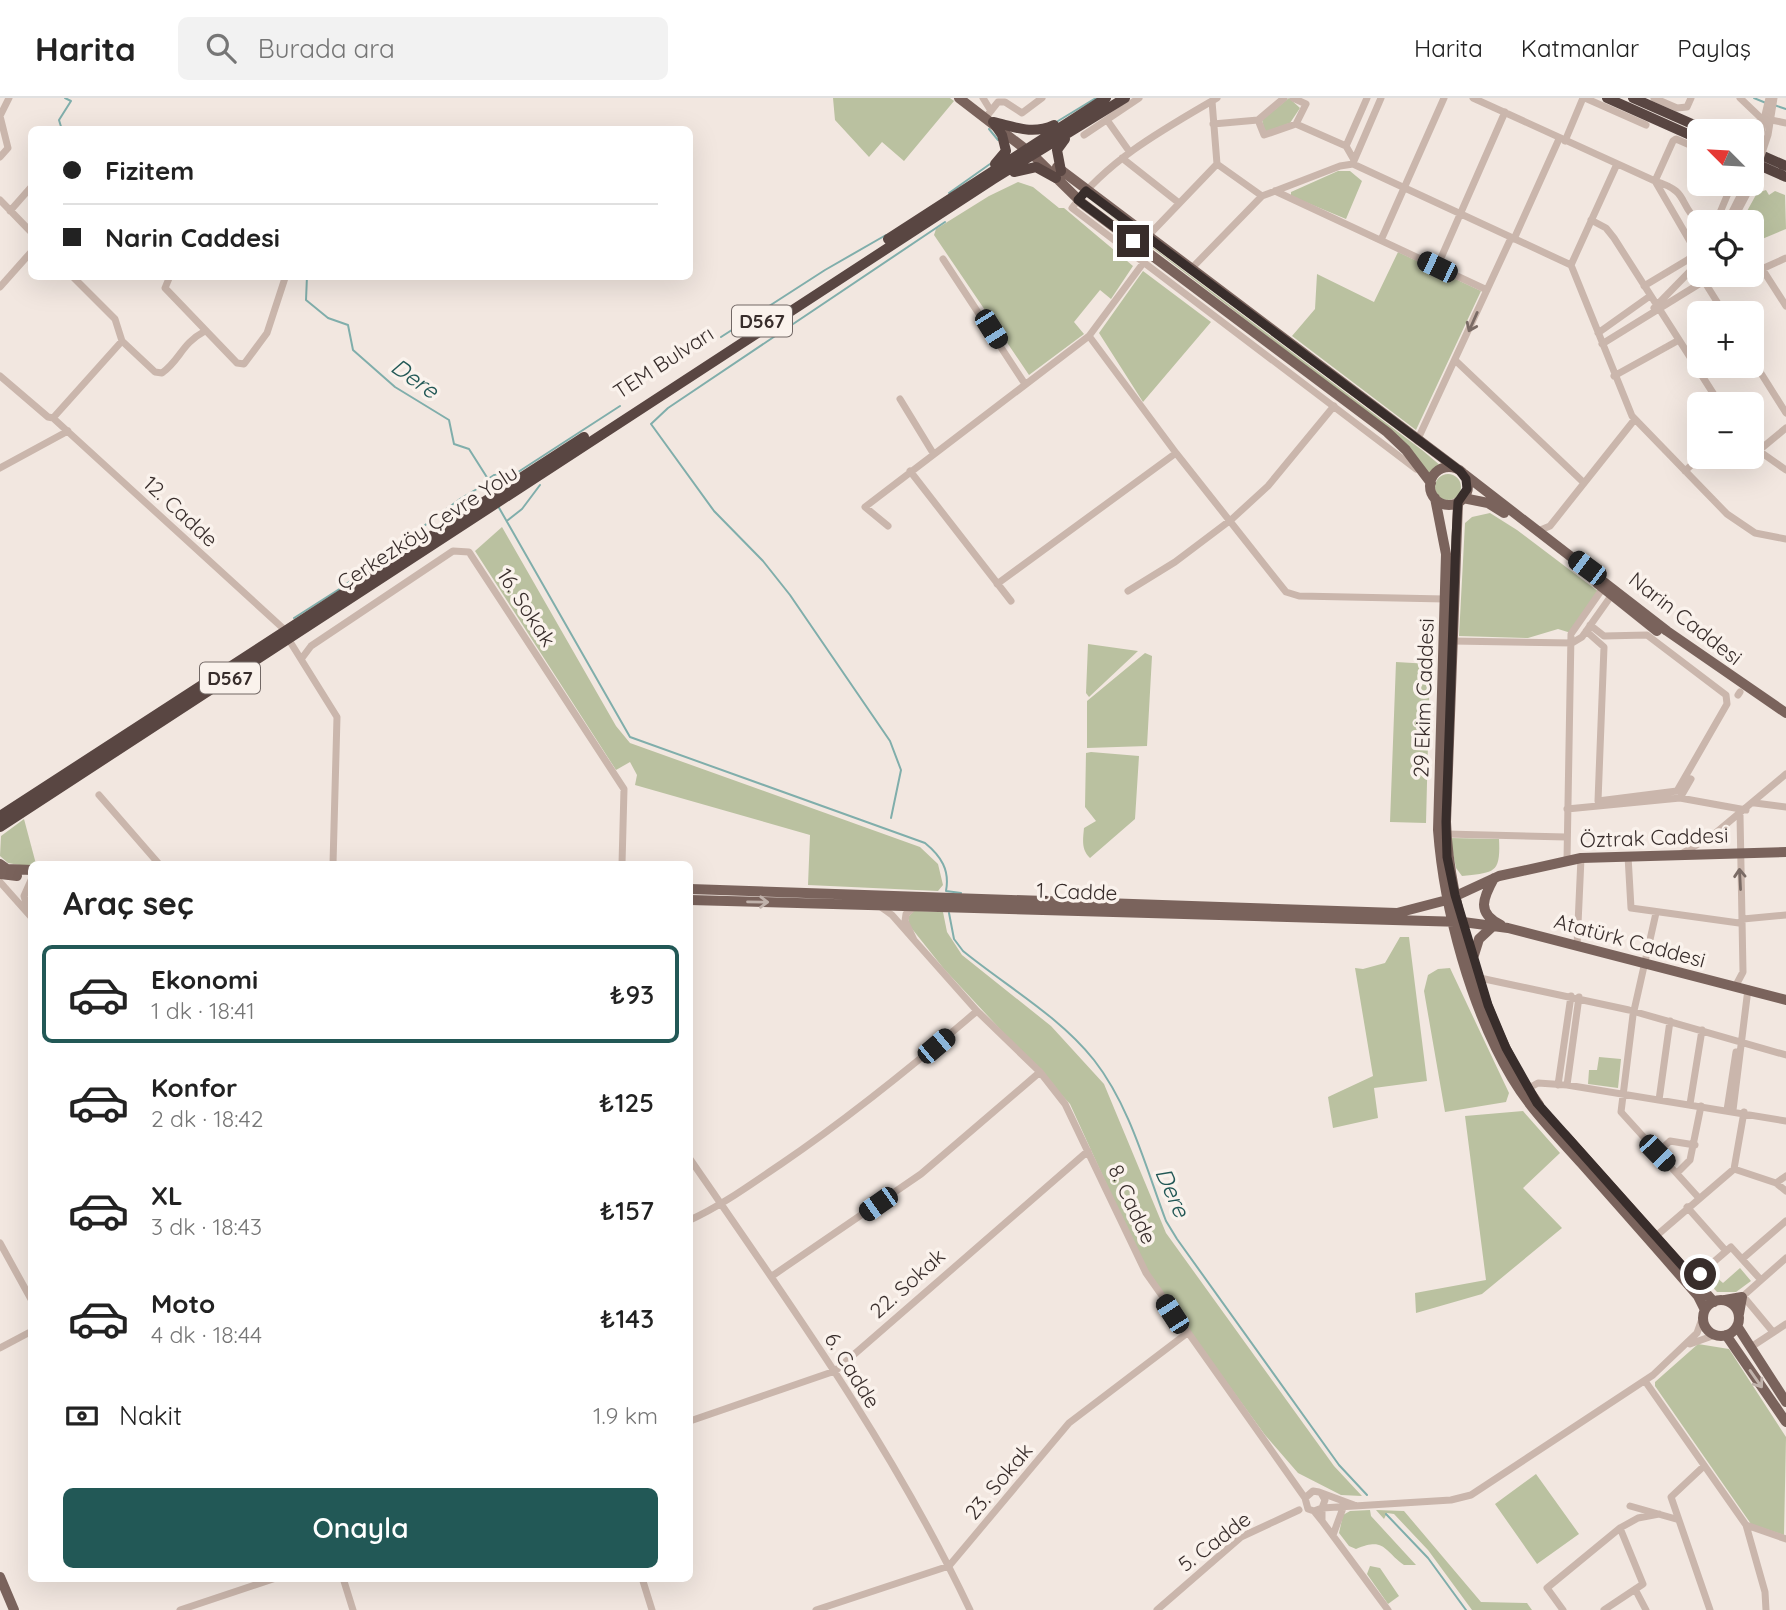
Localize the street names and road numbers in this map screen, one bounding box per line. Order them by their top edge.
road number: D567 [732,306,792,336]
street label: TEM Bulvarı [608,320,718,404]
street label: Çerkezköy Çevre Yolu [332,459,522,595]
street label: 12. Cadde [138,470,224,552]
street label: 16. Sokak [492,563,562,651]
street label: Narin Caddesi [1624,566,1748,670]
street label: 29 Ekim Caddesi [1407,618,1439,778]
road number: D567 [200,663,260,694]
street label: Öztrak Caddesi [1579,821,1729,853]
street label: 1. Cadde [1036,877,1118,905]
street label: Atatürk Caddesi [1552,907,1708,973]
street label: 8. Cadde [1103,1160,1163,1248]
street label: 22. Sokak [864,1242,950,1324]
street label: 6. Cadde [820,1327,886,1413]
street label: 23. Sokak [959,1437,1037,1525]
street label: 5. Cadde [1173,1505,1255,1577]

